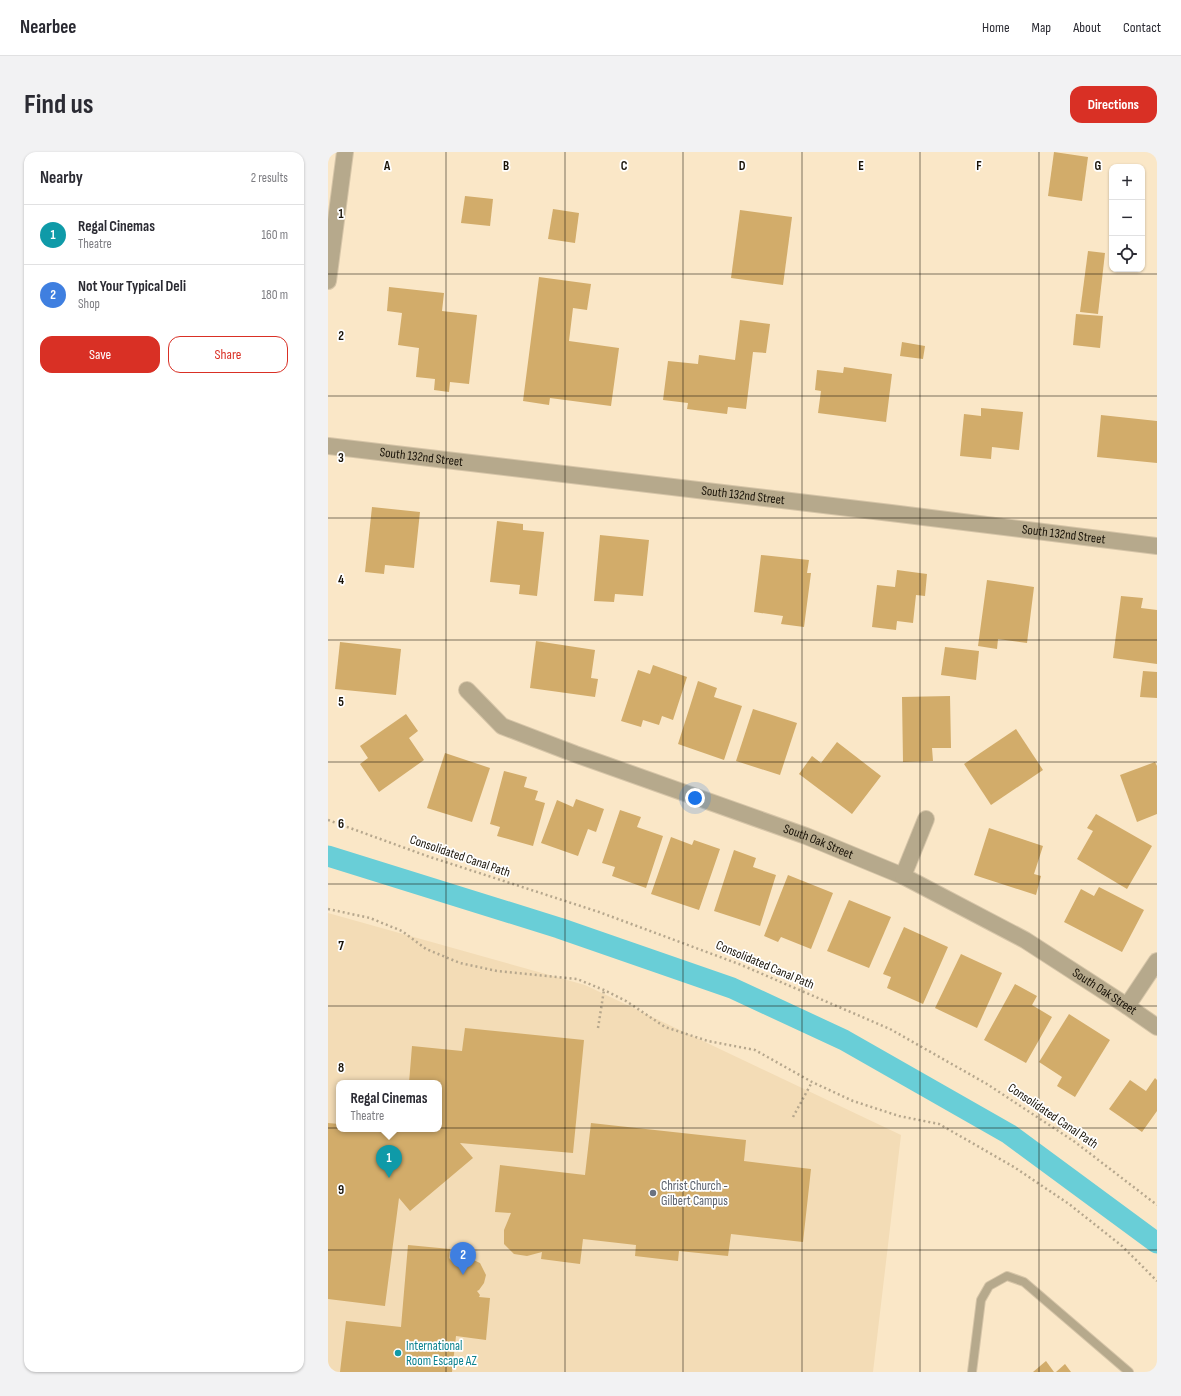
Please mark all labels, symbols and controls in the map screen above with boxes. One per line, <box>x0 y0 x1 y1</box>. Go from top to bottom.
text: Nearbee <box>20 16 76 39</box>
text: Home <box>982 19 1010 36</box>
text: Map <box>1032 19 1051 36</box>
text: About <box>1073 19 1101 36</box>
text: Contact <box>1123 19 1161 36</box>
button: Directions <box>1070 86 1157 123</box>
text: Find us <box>24 88 93 121</box>
text: A <box>383 158 391 174</box>
text: B <box>503 158 509 174</box>
text: C <box>621 158 628 174</box>
text: D <box>739 158 746 174</box>
text: E <box>858 158 864 174</box>
text: F <box>976 158 982 174</box>
text: G <box>1095 158 1102 174</box>
map controls <box>1109 164 1145 272</box>
button: + <box>1109 164 1145 200</box>
text: Nearby <box>40 168 83 188</box>
text: 2 results <box>251 170 288 186</box>
button: − <box>1109 200 1145 236</box>
text: 1 <box>338 206 344 222</box>
text: Regal Cinemas <box>78 217 155 236</box>
text: 1 <box>50 227 56 243</box>
text: 160 m <box>262 227 288 243</box>
text: Theatre <box>78 236 112 252</box>
button: locate <box>1109 236 1145 272</box>
text: Not Your Typical Deli <box>78 277 186 296</box>
text: 2 <box>50 287 56 303</box>
text: 180 m <box>262 287 288 303</box>
text: Shop <box>78 296 100 312</box>
text: 2 <box>338 328 344 344</box>
button: Save <box>40 336 160 373</box>
button: Share <box>168 336 288 373</box>
street label: South 132nd Street <box>379 444 464 470</box>
text: 3 <box>338 450 344 466</box>
street label: South 132nd Street <box>700 482 786 508</box>
street label: South 132nd Street <box>1021 521 1106 548</box>
text: 4 <box>338 572 344 588</box>
text: 5 <box>338 694 344 710</box>
your location <box>685 788 705 808</box>
text: 6 <box>338 816 344 832</box>
street label: South Oak Street <box>781 821 856 863</box>
street label: Consolidated Canal Path <box>408 831 512 881</box>
street label: Consolidated Canal Path <box>713 937 817 993</box>
text: 7 <box>338 938 344 954</box>
street label: South Oak Street <box>1069 965 1140 1018</box>
text: 8 <box>338 1060 344 1076</box>
popup <box>336 1080 442 1132</box>
street label: Consolidated Canal Path <box>1005 1080 1101 1152</box>
text: Regal Cinemas <box>351 1089 427 1108</box>
text: Theatre <box>351 1108 384 1124</box>
pin: 1 <box>376 1145 402 1178</box>
place label: Christ Church - Gilbert Campus <box>661 1178 728 1209</box>
text: 9 <box>338 1182 344 1198</box>
marker: Christ Church - Gilbert Campus <box>648 1188 658 1198</box>
pin: 2 <box>450 1242 476 1275</box>
place label: International Room Escape AZ <box>406 1338 478 1369</box>
marker: International Room Escape AZ <box>393 1348 403 1358</box>

